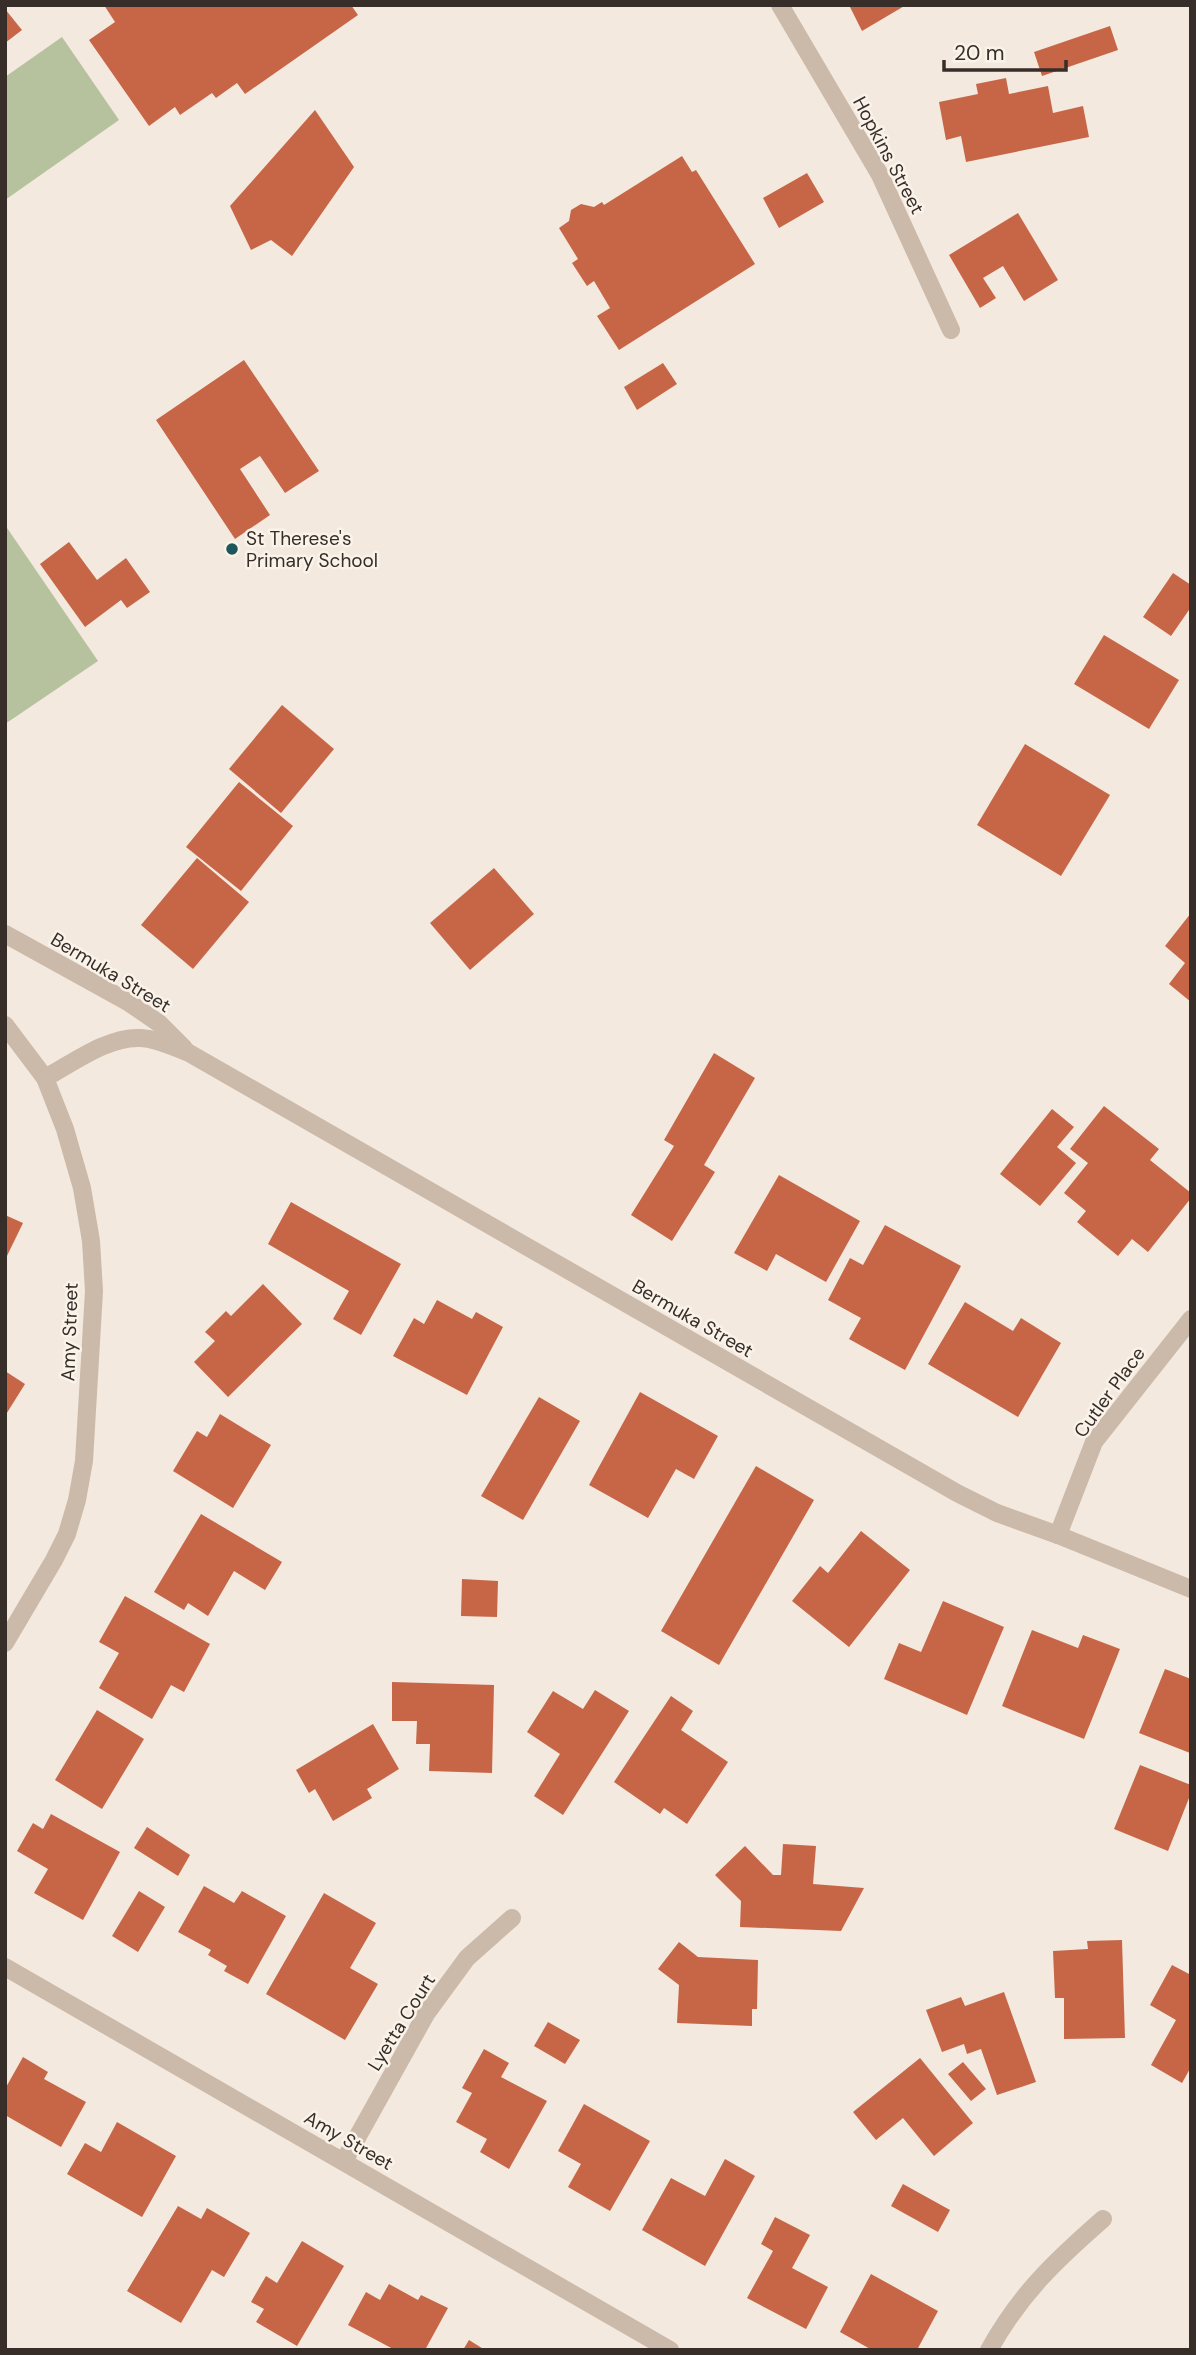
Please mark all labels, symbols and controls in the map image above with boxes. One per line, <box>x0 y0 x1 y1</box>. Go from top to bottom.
scale bar <box>944 28 1066 72</box>
text: 20 m <box>954 39 1005 67</box>
street label: Hopkins Street <box>847 92 930 218</box>
place label: St Therese's Primary School <box>246 526 378 573</box>
marker: St Therese's Primary School <box>224 541 240 557</box>
street label: Bermuka Street <box>46 927 175 1018</box>
street label: Bermuka Street <box>628 1274 758 1363</box>
street label: Amy Street <box>55 1282 84 1382</box>
street label: Cutler Place <box>1068 1342 1151 1443</box>
street label: Lyetta Court <box>362 1969 441 2075</box>
street label: Amy Street <box>300 2105 398 2176</box>

